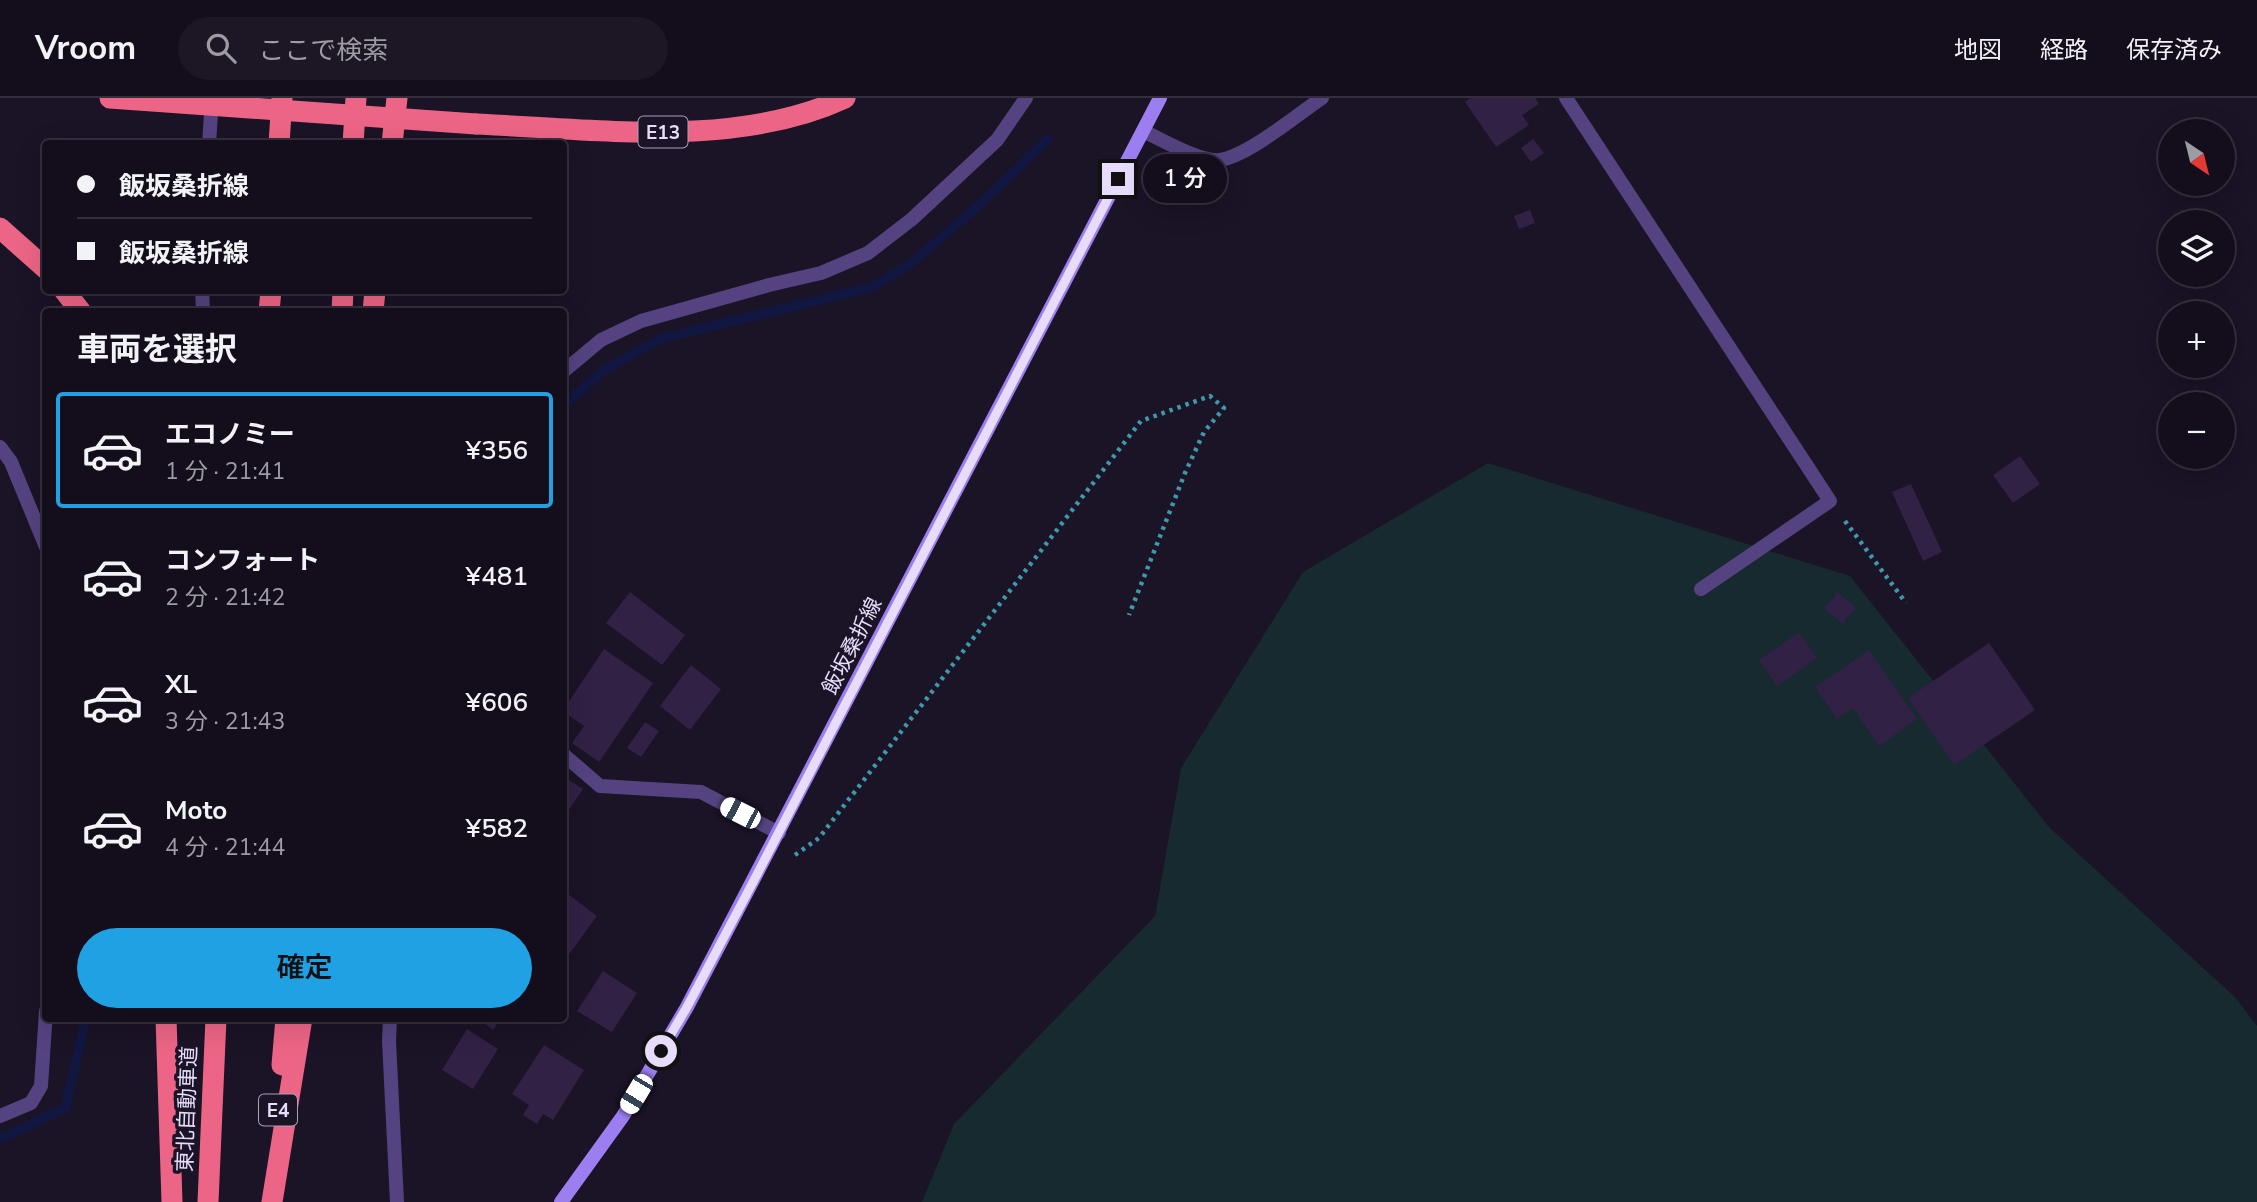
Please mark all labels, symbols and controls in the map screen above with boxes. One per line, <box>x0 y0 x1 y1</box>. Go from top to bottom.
search box <box>178 17 668 80</box>
text: Vroom <box>35 26 136 71</box>
icon: search <box>202 29 240 67</box>
text: ここで検索 <box>258 33 388 68</box>
text: 地図 <box>1954 34 2002 66</box>
text: 経路 <box>2040 34 2088 66</box>
text: 保存済み <box>2126 34 2222 66</box>
road number: E13 <box>638 116 688 148</box>
north arrow <box>2158 119 2235 196</box>
map controls <box>2158 119 2235 469</box>
callout: 1 分 <box>1142 154 1226 204</box>
route end <box>1102 163 1134 195</box>
text: 1 分 <box>1164 163 1206 194</box>
text: 飯坂桑折線 <box>119 169 249 204</box>
button: layers <box>2158 210 2235 287</box>
text: 飯坂桑折線 <box>119 236 249 271</box>
button: + <box>2158 301 2235 378</box>
text: 車両を選択 <box>77 328 237 371</box>
button: − <box>2158 392 2235 469</box>
text: エコノミー <box>165 417 295 452</box>
icon: car <box>81 419 144 482</box>
text: ¥356 <box>466 433 528 468</box>
text: 1 分 · 21:41 <box>165 456 285 487</box>
text: コンフォート <box>165 543 320 578</box>
icon: car <box>81 545 144 608</box>
text: ¥481 <box>466 559 528 594</box>
text: 2 分 · 21:42 <box>165 582 285 613</box>
street label: 飯坂桑折線 <box>816 593 888 699</box>
text: XL <box>165 667 197 702</box>
icon: car <box>81 671 144 734</box>
text: ¥606 <box>466 685 528 720</box>
text: 3 分 · 21:43 <box>165 706 285 737</box>
text: Moto <box>165 793 227 828</box>
car <box>717 794 764 832</box>
icon: car <box>81 797 144 860</box>
text: ¥582 <box>466 811 528 846</box>
text: 4 分 · 21:44 <box>165 832 285 863</box>
button: 確定 <box>77 928 532 1008</box>
route start <box>645 1035 677 1067</box>
street label: 東北自動車道 <box>171 1046 203 1172</box>
car <box>617 1071 656 1117</box>
road number: E4 <box>259 1094 297 1126</box>

